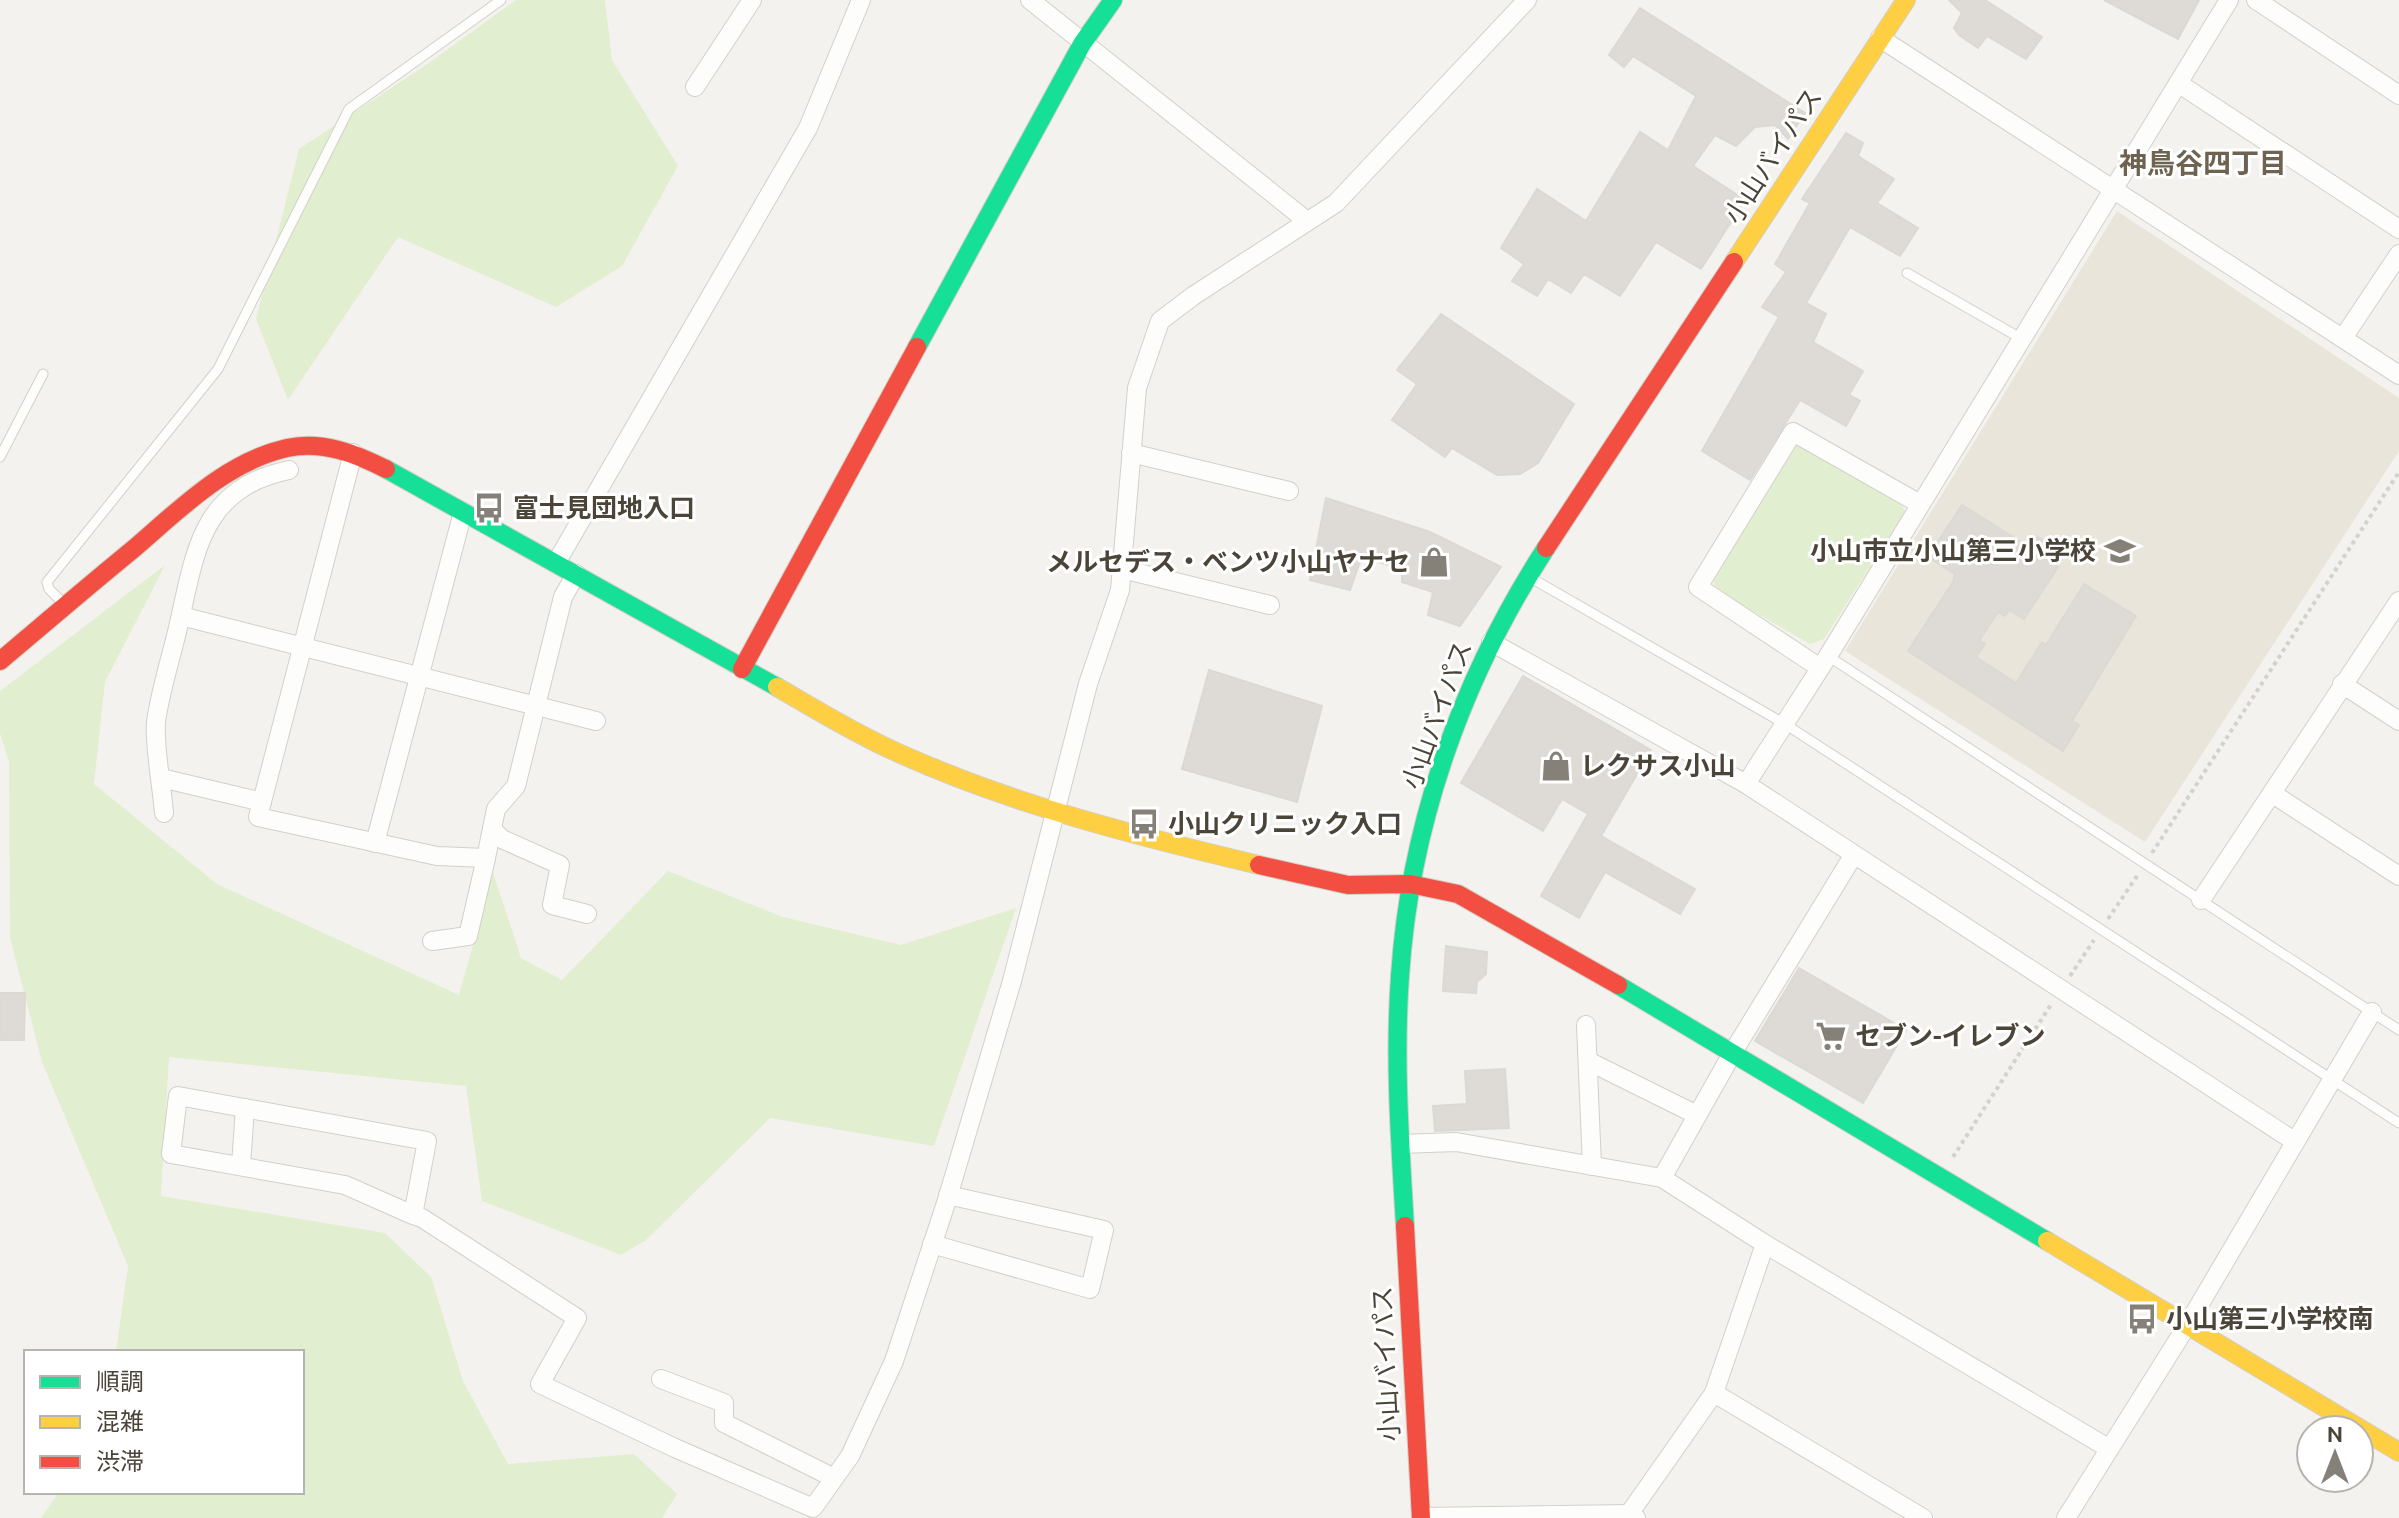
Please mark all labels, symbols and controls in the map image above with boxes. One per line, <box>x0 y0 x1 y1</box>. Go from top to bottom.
street label: 小山バイパス <box>1718 83 1827 229</box>
district label: 神鳥谷四丁目 <box>2119 147 2287 178</box>
bus stop icon: 富士見団地入口 <box>472 491 506 525</box>
place label: 富士見団地入口 <box>513 493 695 522</box>
school or university icon: 小山市立小山第三小学校 <box>2103 534 2137 568</box>
place label: 小山市立小山第三小学校 <box>1810 536 2096 565</box>
shop icon: メルセデス・ベンツ小山ヤナセ <box>1417 545 1451 579</box>
place label: メルセデス・ベンツ小山ヤナセ <box>1046 547 1410 576</box>
street label: 小山バイパス <box>1396 637 1477 793</box>
shop icon: レクサス小山 <box>1539 749 1573 783</box>
place label: レクサス小山 <box>1580 751 1735 780</box>
bus stop icon: 小山クリニック入口 <box>1127 807 1161 841</box>
place label: 小山クリニック入口 <box>1168 809 1402 838</box>
supermarket icon: セブン-イレブン <box>1814 1019 1848 1053</box>
place label: セブン-イレブン <box>1855 1021 2046 1050</box>
street label: 小山バイパス <box>1367 1286 1404 1442</box>
bus stop icon: 小山第三小学校南 <box>2125 1302 2159 1336</box>
place label: 小山第三小学校南 <box>2166 1304 2374 1333</box>
legend <box>24 1350 304 1494</box>
text: 順調 <box>96 1368 144 1395</box>
text: 混雑 <box>96 1408 144 1435</box>
north arrow <box>2295 1414 2375 1494</box>
text: N <box>2327 1421 2343 1446</box>
text: 渋滞 <box>96 1448 144 1475</box>

